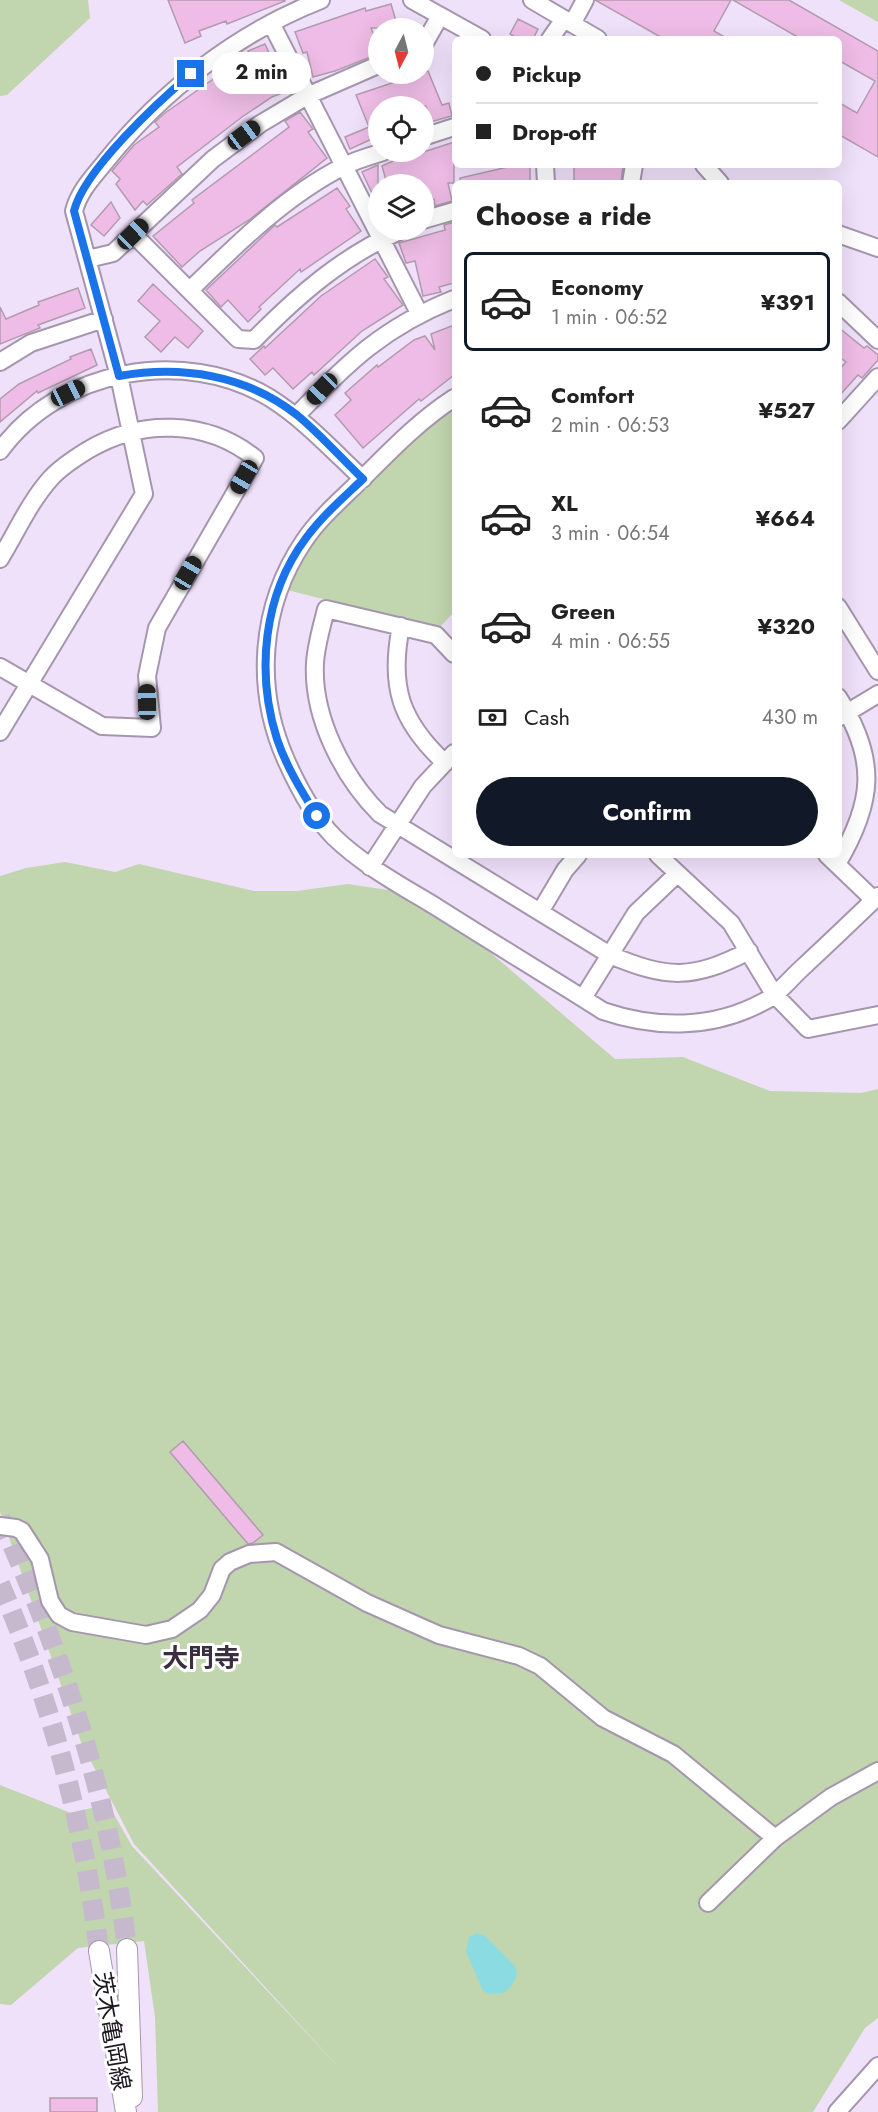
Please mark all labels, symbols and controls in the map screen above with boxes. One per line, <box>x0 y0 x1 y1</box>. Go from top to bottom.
north arrow <box>368 18 434 84</box>
map controls <box>368 18 434 240</box>
callout: 2 min <box>212 53 311 95</box>
text: 2 min <box>235 58 288 87</box>
text: Pickup <box>512 58 581 90</box>
route end <box>177 60 204 87</box>
button: locate <box>368 96 434 162</box>
text: Drop-off <box>512 116 596 148</box>
car <box>224 117 264 153</box>
button: layers <box>368 174 434 240</box>
text: Choose a ride <box>476 196 651 235</box>
car <box>114 215 152 253</box>
text: Economy <box>551 271 643 303</box>
icon: car <box>479 275 533 329</box>
text: ¥391 <box>761 286 815 318</box>
text: 1 min · 06:52 <box>551 303 667 332</box>
car <box>303 370 341 408</box>
car <box>48 377 88 409</box>
text: Comfort <box>551 379 634 411</box>
icon: car <box>479 383 533 437</box>
text: ¥527 <box>758 394 815 426</box>
text: 2 min · 06:53 <box>551 411 669 440</box>
car <box>227 457 261 497</box>
text: XL <box>551 487 578 519</box>
icon: car <box>479 491 533 545</box>
text: ¥664 <box>755 502 815 534</box>
text: 3 min · 06:54 <box>551 519 670 548</box>
car <box>171 553 205 593</box>
text: Green <box>551 595 615 627</box>
icon: car <box>479 599 533 653</box>
text: ¥320 <box>758 610 815 642</box>
text: 4 min · 06:55 <box>551 627 670 656</box>
car <box>138 684 156 720</box>
icon: cash <box>476 701 509 734</box>
text: Cash <box>524 701 570 733</box>
text: 430 m <box>762 703 818 732</box>
button: Confirm <box>476 777 818 846</box>
route start <box>303 802 330 829</box>
district label: 大門寺 <box>162 1639 240 1677</box>
street label: 茨木亀岡線 <box>84 1969 140 2093</box>

